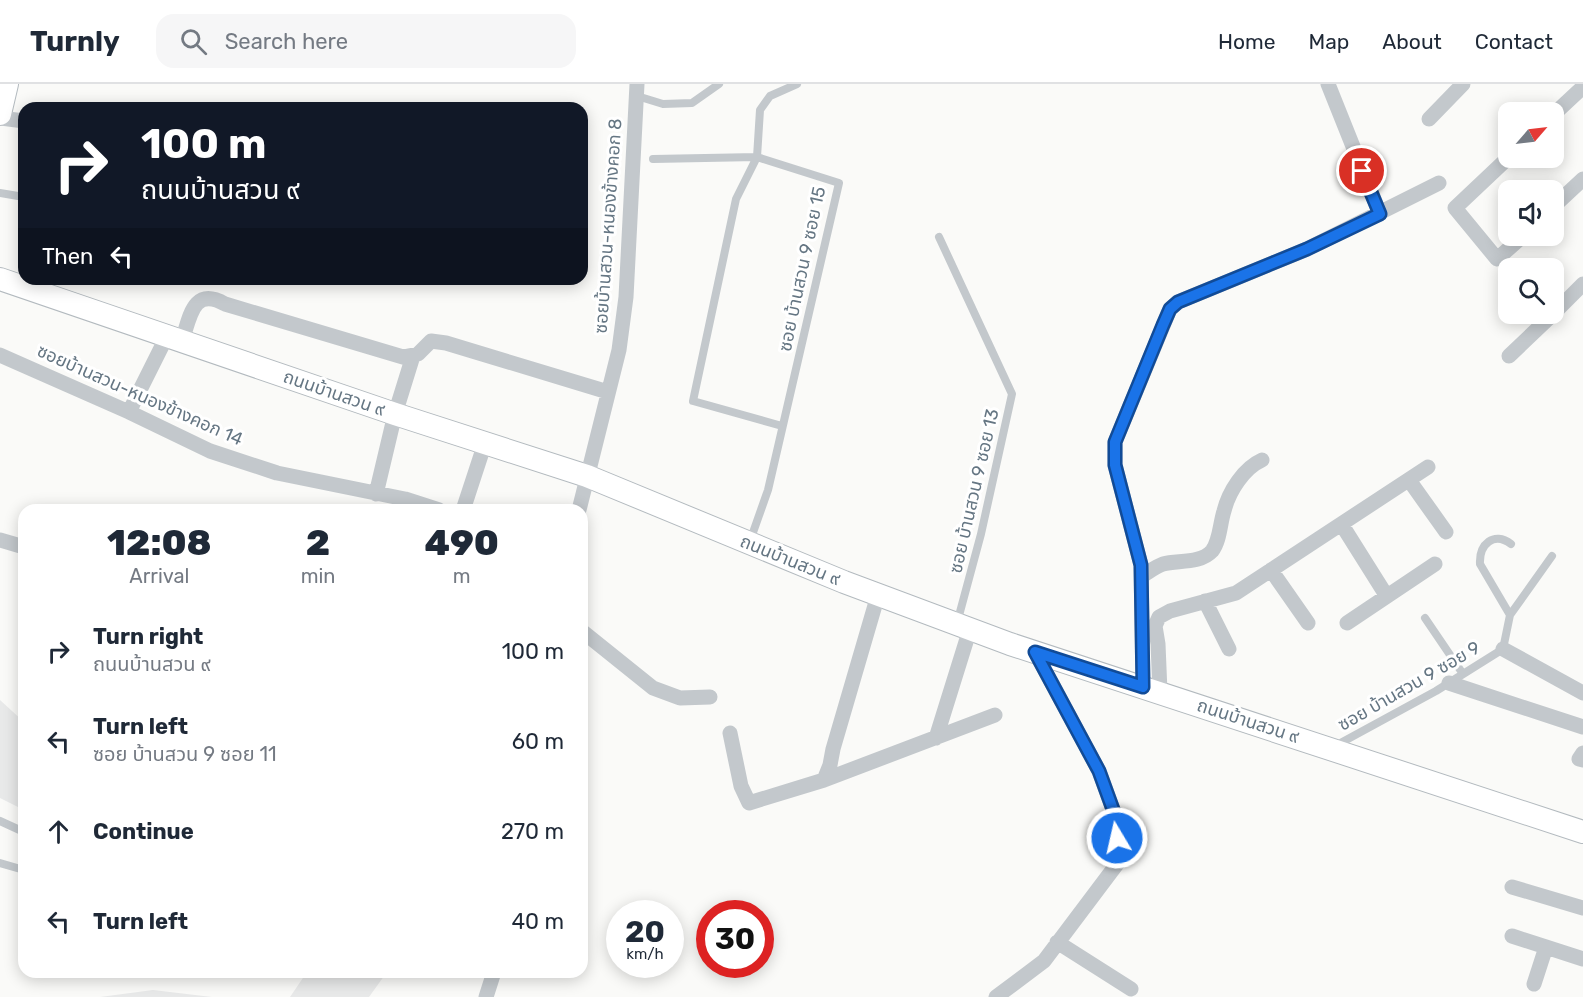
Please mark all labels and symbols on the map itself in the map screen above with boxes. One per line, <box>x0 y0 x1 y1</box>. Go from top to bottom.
north arrow <box>1498 102 1564 168</box>
street label: ซอยบ้านสวน-หนองข้างคอก 8 <box>590 118 626 334</box>
pin <box>1336 145 1387 196</box>
street label: ซอย บ้านสวน 9 ซอย 15 <box>774 184 830 354</box>
street label: ซอยบ้านสวน-หนองข้างคอก 14 <box>34 340 246 450</box>
street label: ถนนบ้านสวน ๙ <box>280 365 388 421</box>
street label: ซอย บ้านสวน 9 ซอย 13 <box>944 407 1004 575</box>
street label: ถนนบ้านสวน ๙ <box>737 530 843 590</box>
street label: ซอย บ้านสวน 9 ซอย 9 <box>1334 636 1484 736</box>
street label: ถนนบ้านสวน ๙ <box>1194 694 1302 748</box>
position arrow <box>1085 806 1149 870</box>
speed limit sign: 30 <box>696 900 774 978</box>

